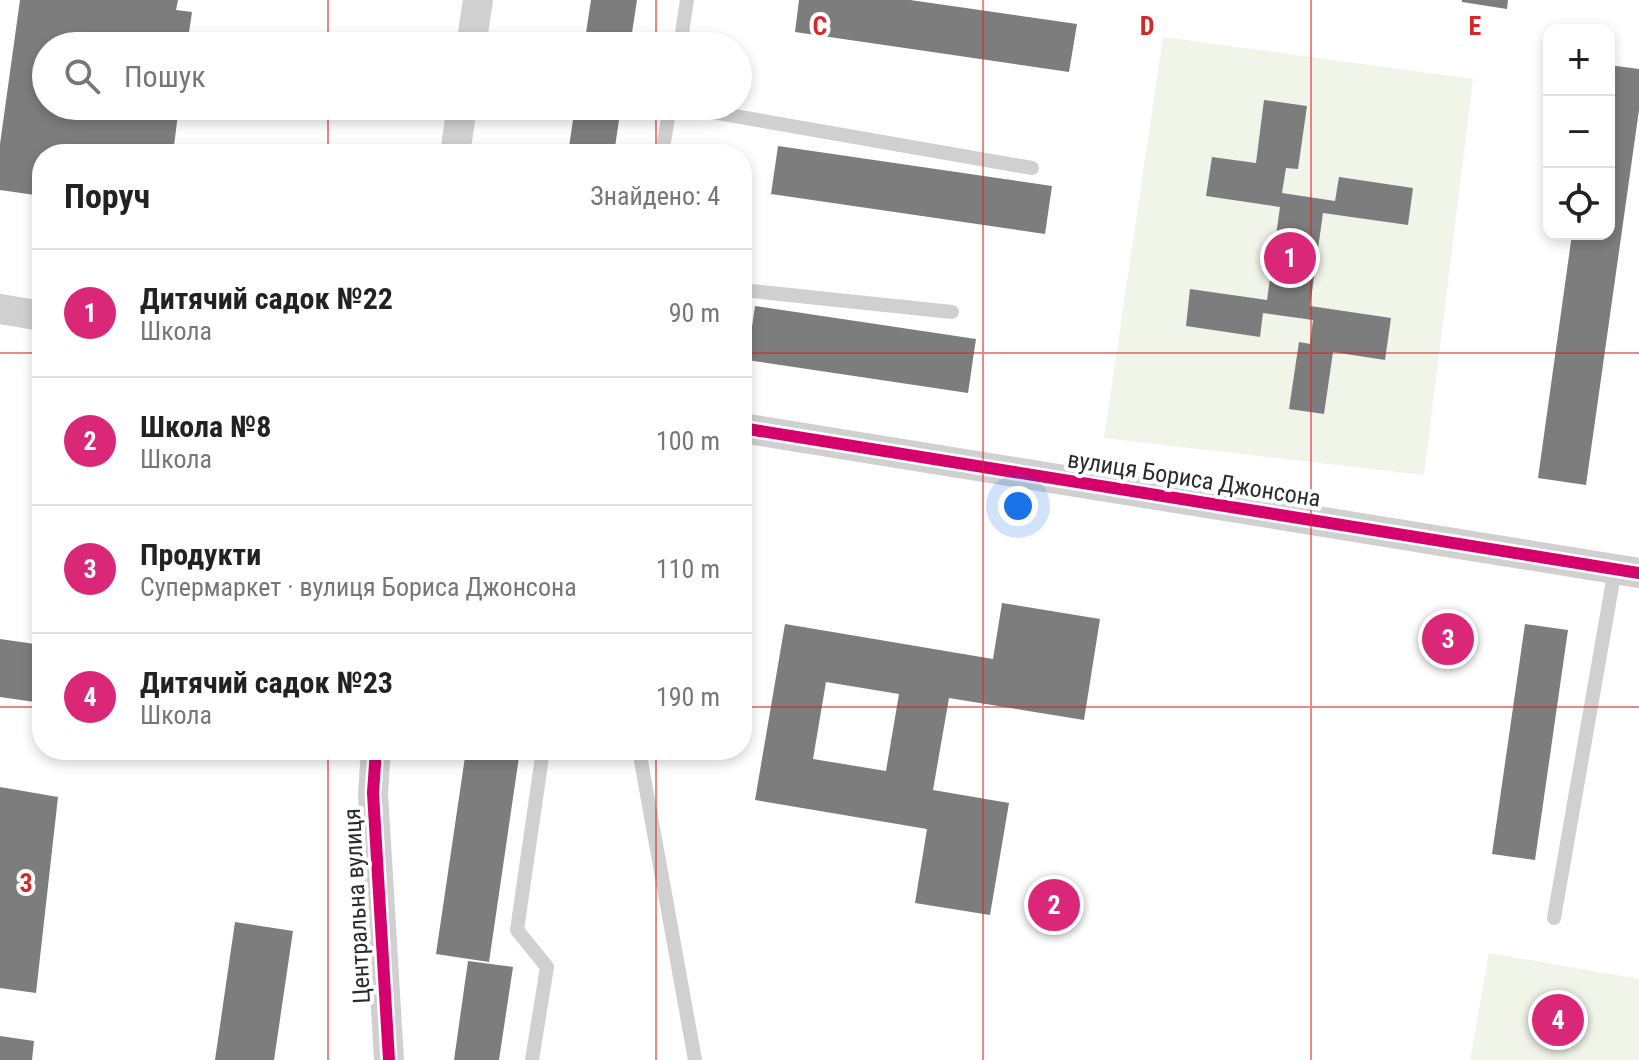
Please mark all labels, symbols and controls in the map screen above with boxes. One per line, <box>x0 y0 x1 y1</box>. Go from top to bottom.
text: C <box>813 11 828 41</box>
text: D <box>1140 11 1154 41</box>
text: E <box>1469 11 1482 41</box>
map controls <box>1543 24 1615 240</box>
button: + <box>1543 24 1615 96</box>
search box <box>32 32 752 120</box>
icon: search <box>60 54 104 98</box>
text: Пошук <box>124 59 206 94</box>
button: − <box>1543 96 1615 168</box>
button: locate <box>1543 168 1615 240</box>
text: Поруч <box>64 176 150 216</box>
text: Знайдено: 4 <box>590 181 720 211</box>
pin: 1 <box>1264 228 1316 288</box>
text: Дитячий садок №22 <box>140 281 393 316</box>
text: 1 <box>83 298 97 328</box>
text: 90 m <box>669 298 720 328</box>
text: Школа <box>140 316 212 346</box>
text: Школа №8 <box>140 409 271 444</box>
text: 2 <box>83 426 97 456</box>
text: 100 m <box>656 426 720 456</box>
text: Школа <box>140 444 212 474</box>
street label: вулиця Бориса Джонсона <box>1066 445 1322 513</box>
your location <box>998 486 1038 526</box>
text: Продукти <box>140 537 261 572</box>
text: 3 <box>83 554 97 584</box>
text: 110 m <box>656 554 720 584</box>
text: Супермаркет · вулиця Бориса Джонсона <box>140 572 577 602</box>
pin: 3 <box>1422 609 1474 669</box>
text: Дитячий садок №23 <box>140 665 393 700</box>
text: 4 <box>83 682 97 712</box>
text: 190 m <box>656 682 720 712</box>
text: Школа <box>140 700 212 730</box>
street label: Центральна вулиця <box>338 808 376 1004</box>
text: 3 <box>19 868 33 898</box>
pin: 2 <box>1028 875 1080 935</box>
pin: 4 <box>1532 990 1584 1050</box>

